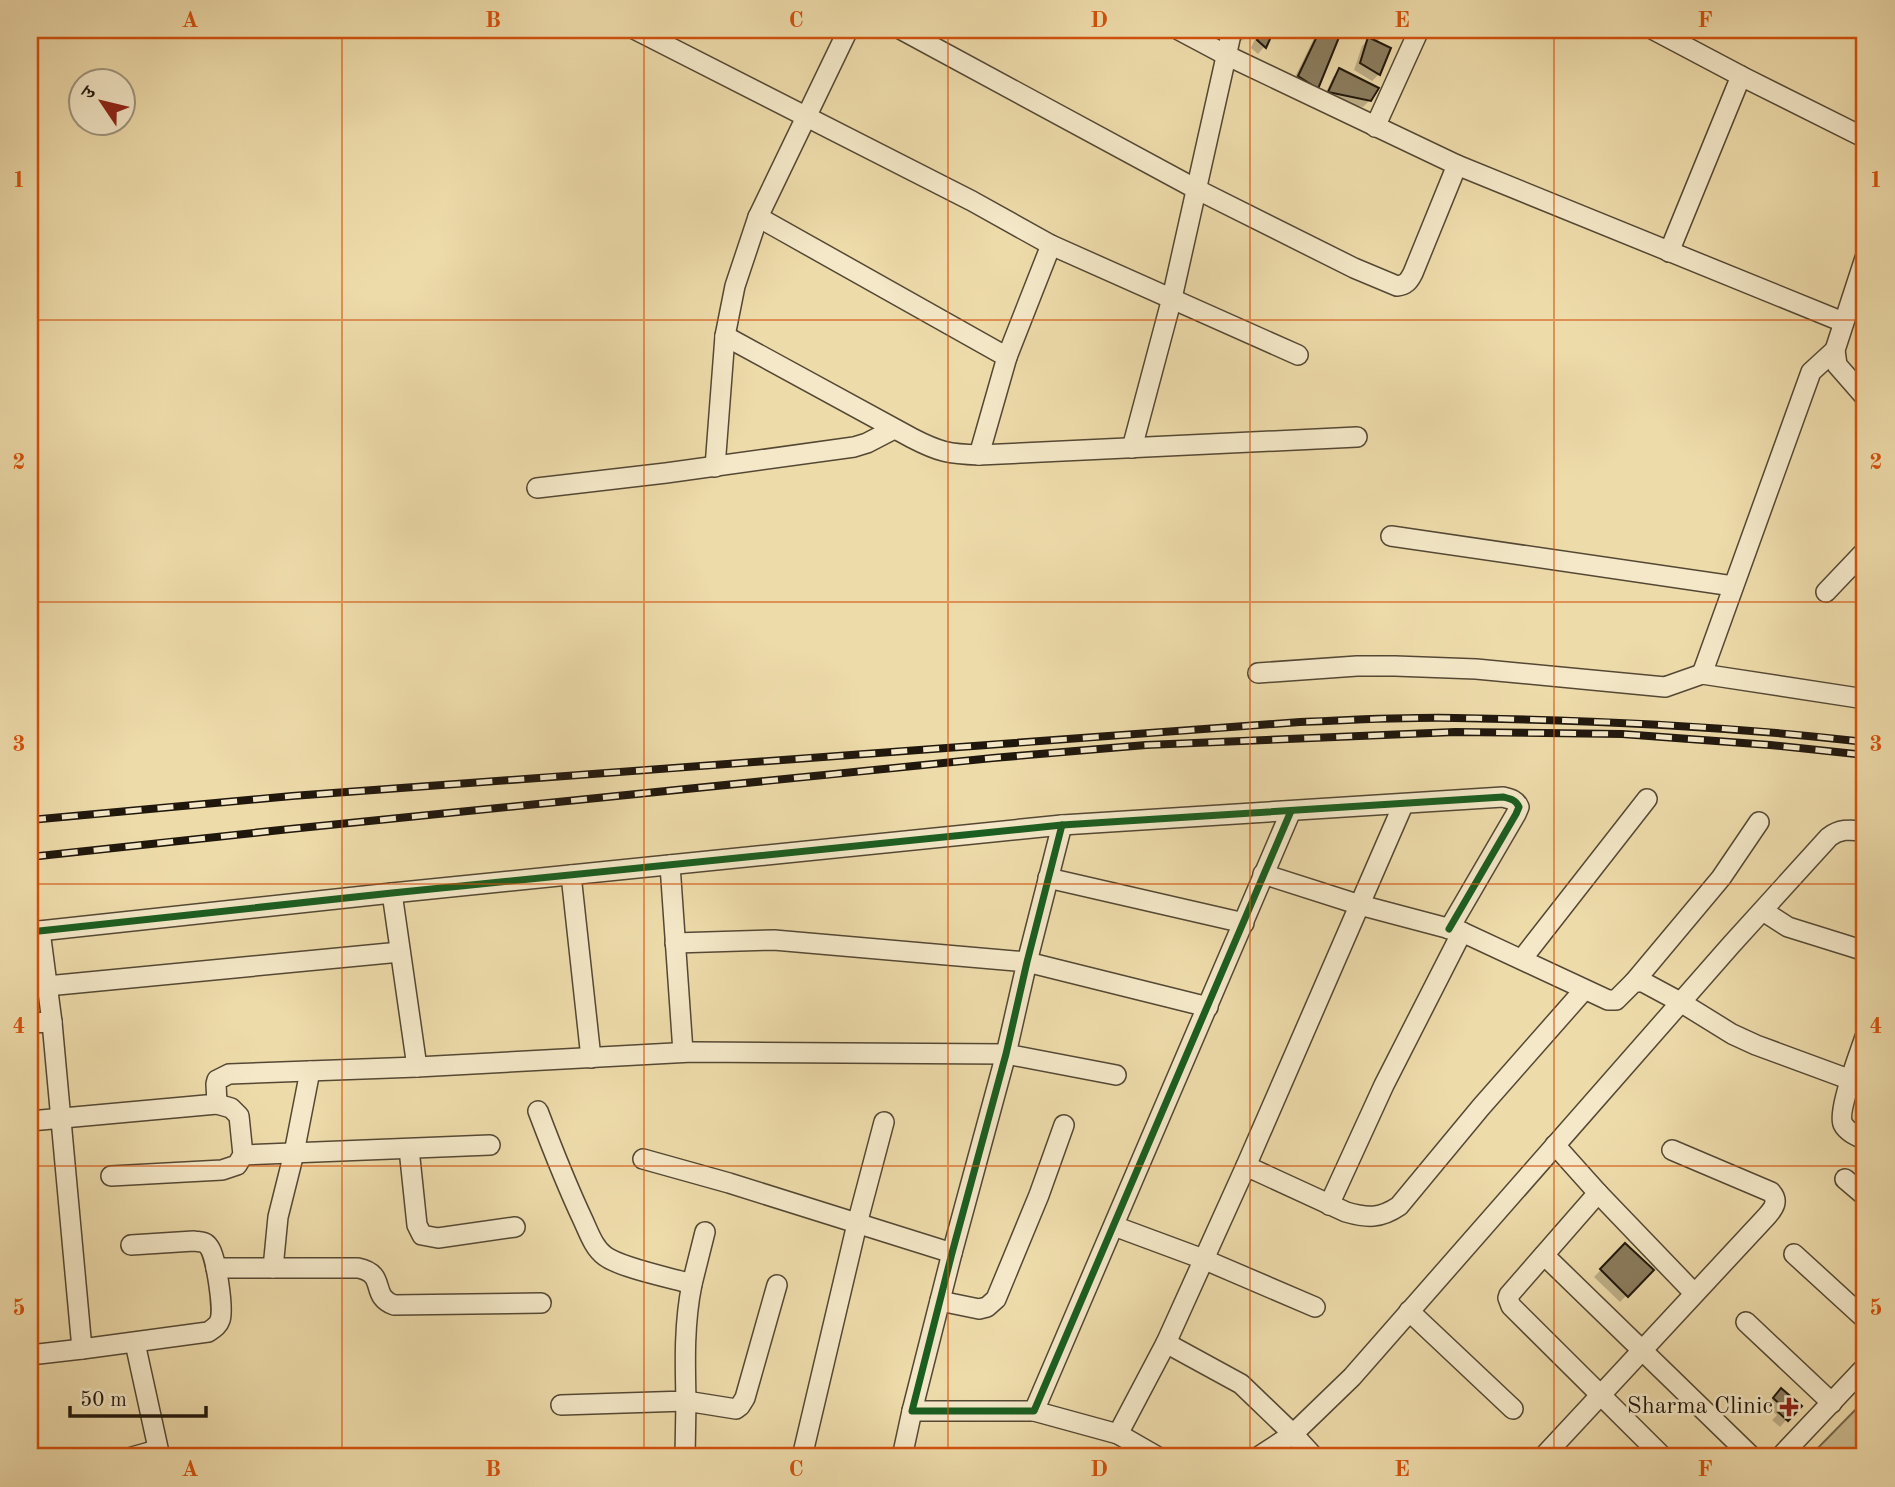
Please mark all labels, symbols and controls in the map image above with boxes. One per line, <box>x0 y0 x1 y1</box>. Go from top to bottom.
text: A <box>181 9 199 32</box>
text: B <box>485 9 501 32</box>
text: C <box>788 9 804 32</box>
text: D <box>1090 9 1108 32</box>
text: E <box>1394 9 1410 32</box>
text: F <box>1697 9 1713 32</box>
north arrow <box>66 66 136 136</box>
text: उ <box>78 83 101 105</box>
text: 1 <box>12 169 26 192</box>
text: 1 <box>1869 169 1883 192</box>
text: 2 <box>12 451 26 474</box>
text: 2 <box>1869 451 1883 474</box>
text: 3 <box>12 733 26 756</box>
text: 3 <box>1869 733 1883 756</box>
text: 4 <box>12 1015 26 1038</box>
text: 4 <box>1869 1015 1883 1038</box>
text: 5 <box>12 1297 26 1320</box>
text: 5 <box>1869 1297 1883 1320</box>
scale bar <box>70 1375 206 1419</box>
text: 50 m <box>80 1390 127 1411</box>
place label: Sharma Clinic <box>1627 1395 1773 1419</box>
marker: Sharma Clinic <box>1779 1397 1799 1417</box>
text: A <box>181 1458 199 1481</box>
text: B <box>485 1458 501 1481</box>
text: C <box>788 1458 804 1481</box>
text: D <box>1090 1458 1108 1481</box>
text: E <box>1394 1458 1410 1481</box>
text: F <box>1697 1458 1713 1481</box>

